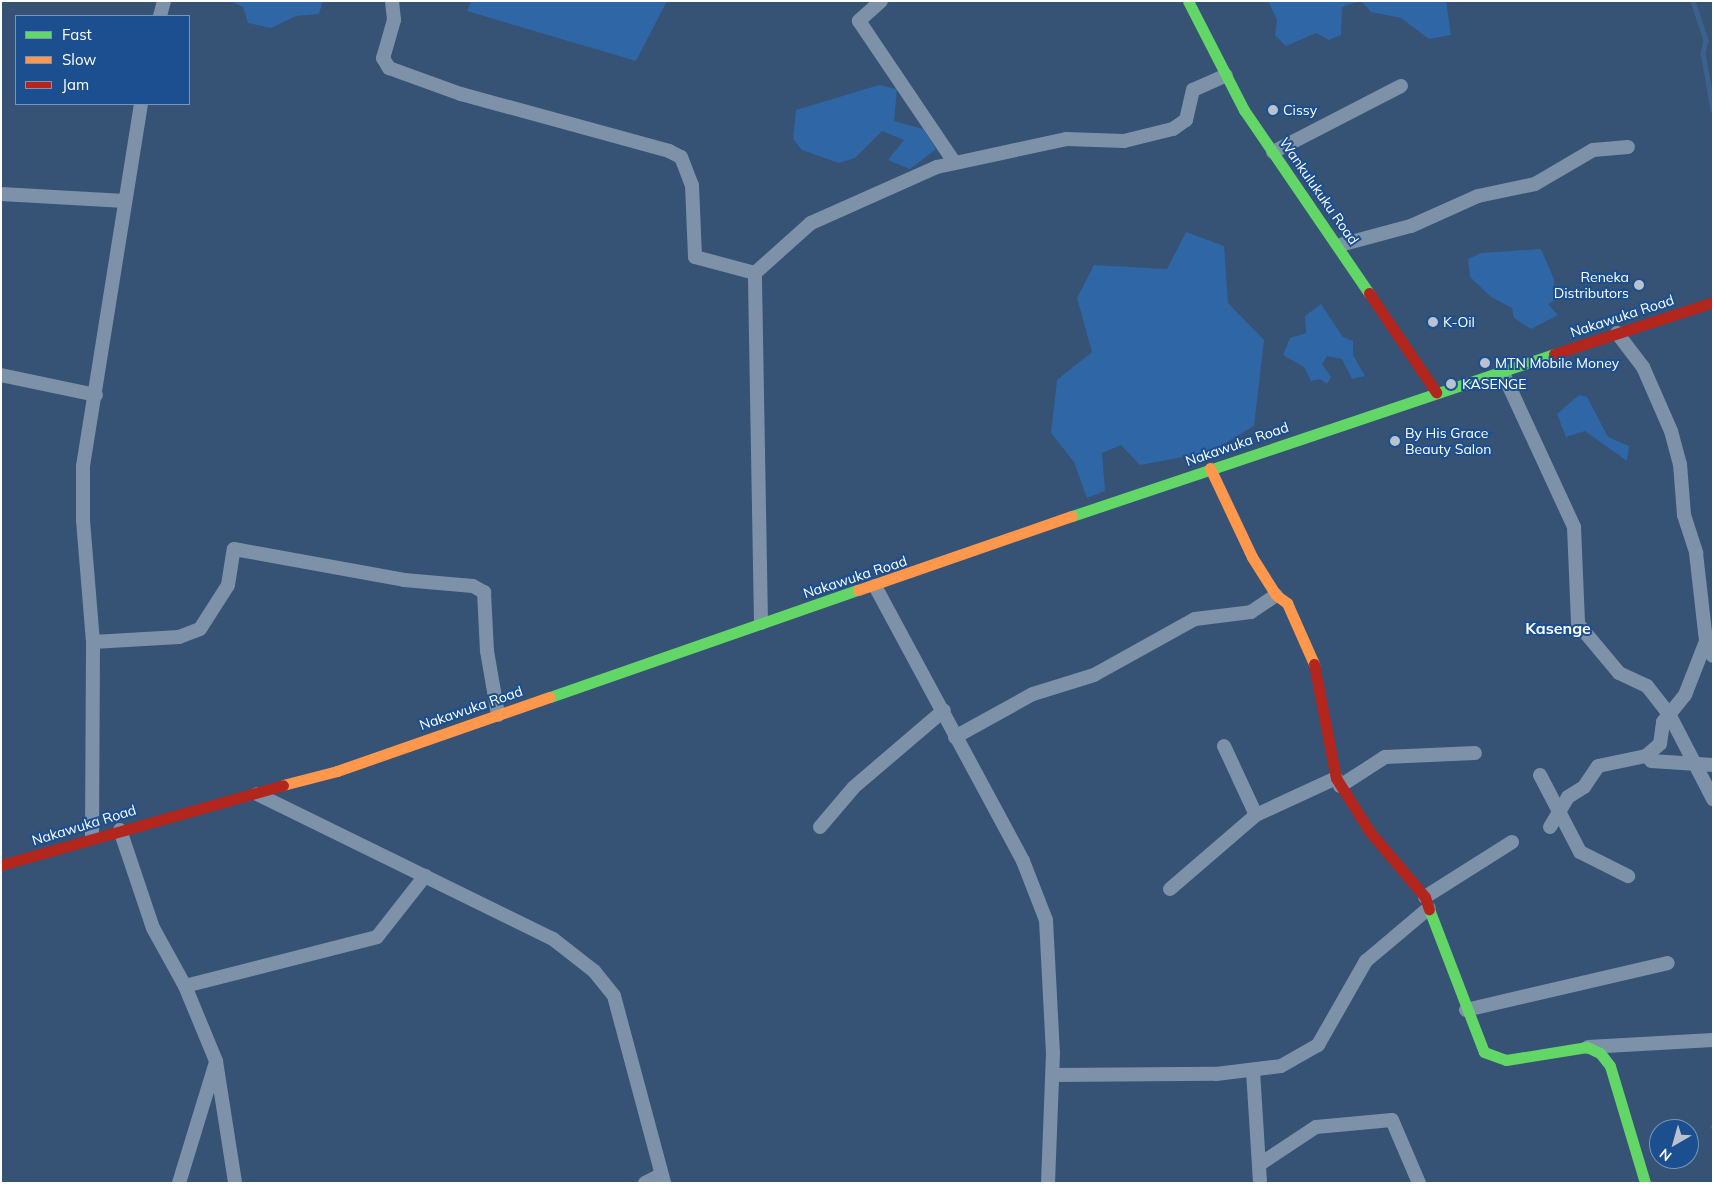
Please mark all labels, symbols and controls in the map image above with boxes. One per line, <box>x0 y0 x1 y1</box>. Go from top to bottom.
legend <box>15 15 190 105</box>
text: Fast <box>62 25 92 44</box>
text: Slow <box>62 50 96 69</box>
text: Jam <box>62 75 89 94</box>
place label: Cissy <box>1283 102 1317 118</box>
marker: Cissy <box>1267 104 1279 116</box>
street label: Wankulukuku Road <box>1276 134 1362 248</box>
place label: Reneka Distributors <box>1554 269 1629 302</box>
marker: Reneka Distributors <box>1633 279 1645 291</box>
street label: Nakawuka Road <box>1568 291 1676 341</box>
place label: K-Oil <box>1443 314 1475 330</box>
marker: K-Oil <box>1427 316 1439 328</box>
place label: MTN Mobile Money <box>1495 355 1619 371</box>
marker: MTN Mobile Money <box>1479 357 1491 369</box>
place label: KASENGE <box>1462 376 1527 392</box>
marker: KASENGE <box>1444 377 1458 391</box>
street label: Nakawuka Road <box>1183 418 1291 470</box>
place label: By His Grace Beauty Salon <box>1405 425 1491 458</box>
marker: By His Grace Beauty Salon <box>1389 435 1401 447</box>
street label: Nakawuka Road <box>801 552 909 602</box>
district label: Kasenge <box>1525 618 1591 638</box>
street label: Nakawuka Road <box>417 682 525 734</box>
street label: Nakawuka Road <box>30 801 138 849</box>
north arrow <box>1649 1119 1699 1169</box>
text: N <box>1656 1145 1675 1165</box>

